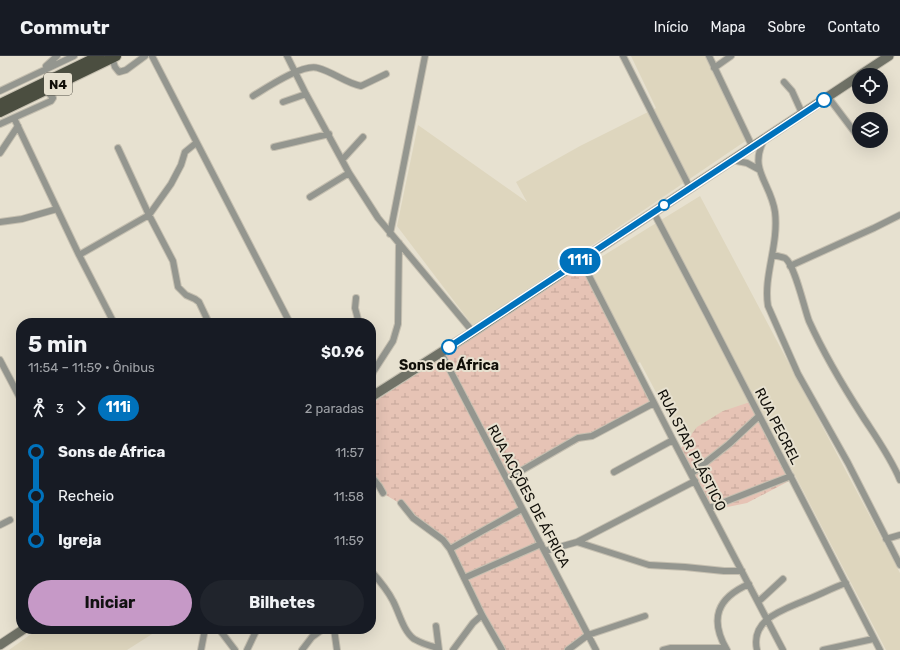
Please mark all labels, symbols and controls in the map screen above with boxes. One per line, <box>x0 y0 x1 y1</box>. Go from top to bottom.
text: Commutr <box>20 16 109 39</box>
text: Início <box>654 19 689 36</box>
text: Mapa <box>711 19 746 36</box>
text: Sobre <box>768 19 806 36</box>
text: Contato <box>828 19 880 36</box>
map controls <box>852 68 888 148</box>
button: locate <box>852 68 888 104</box>
road number: N4 <box>44 73 72 95</box>
unlabelled marker <box>816 92 832 108</box>
button: layers <box>852 112 888 148</box>
unlabelled marker <box>658 199 670 211</box>
line badge: 111i <box>552 248 608 274</box>
text: 111i <box>568 252 592 269</box>
text: 5 min <box>28 331 88 358</box>
marker: Sons de África <box>441 339 457 355</box>
text: $0.96 <box>321 343 364 361</box>
place label: Sons de África <box>399 356 499 374</box>
text: 11:54 – 11:59 · Ônibus <box>28 360 155 375</box>
street label: RUA PECREL <box>751 385 804 467</box>
street label: RUA STAR PLÁSTICO <box>653 386 731 514</box>
icon: walk <box>28 397 50 419</box>
icon: forward <box>70 397 92 419</box>
text: 111i <box>106 399 131 416</box>
text: 3 <box>56 401 64 416</box>
text: 2 paradas <box>305 401 364 416</box>
street label: RUA ACÇÕES DE ÁFRICA <box>484 422 575 571</box>
text: Sons de África <box>58 443 165 461</box>
text: 11:57 <box>335 445 364 460</box>
text: Recheio <box>58 487 114 505</box>
text: 11:58 <box>334 489 364 504</box>
text: Igreja <box>58 531 101 549</box>
text: 11:59 <box>334 533 364 548</box>
button: Iniciar <box>28 580 192 626</box>
button: Bilhetes <box>200 580 364 626</box>

